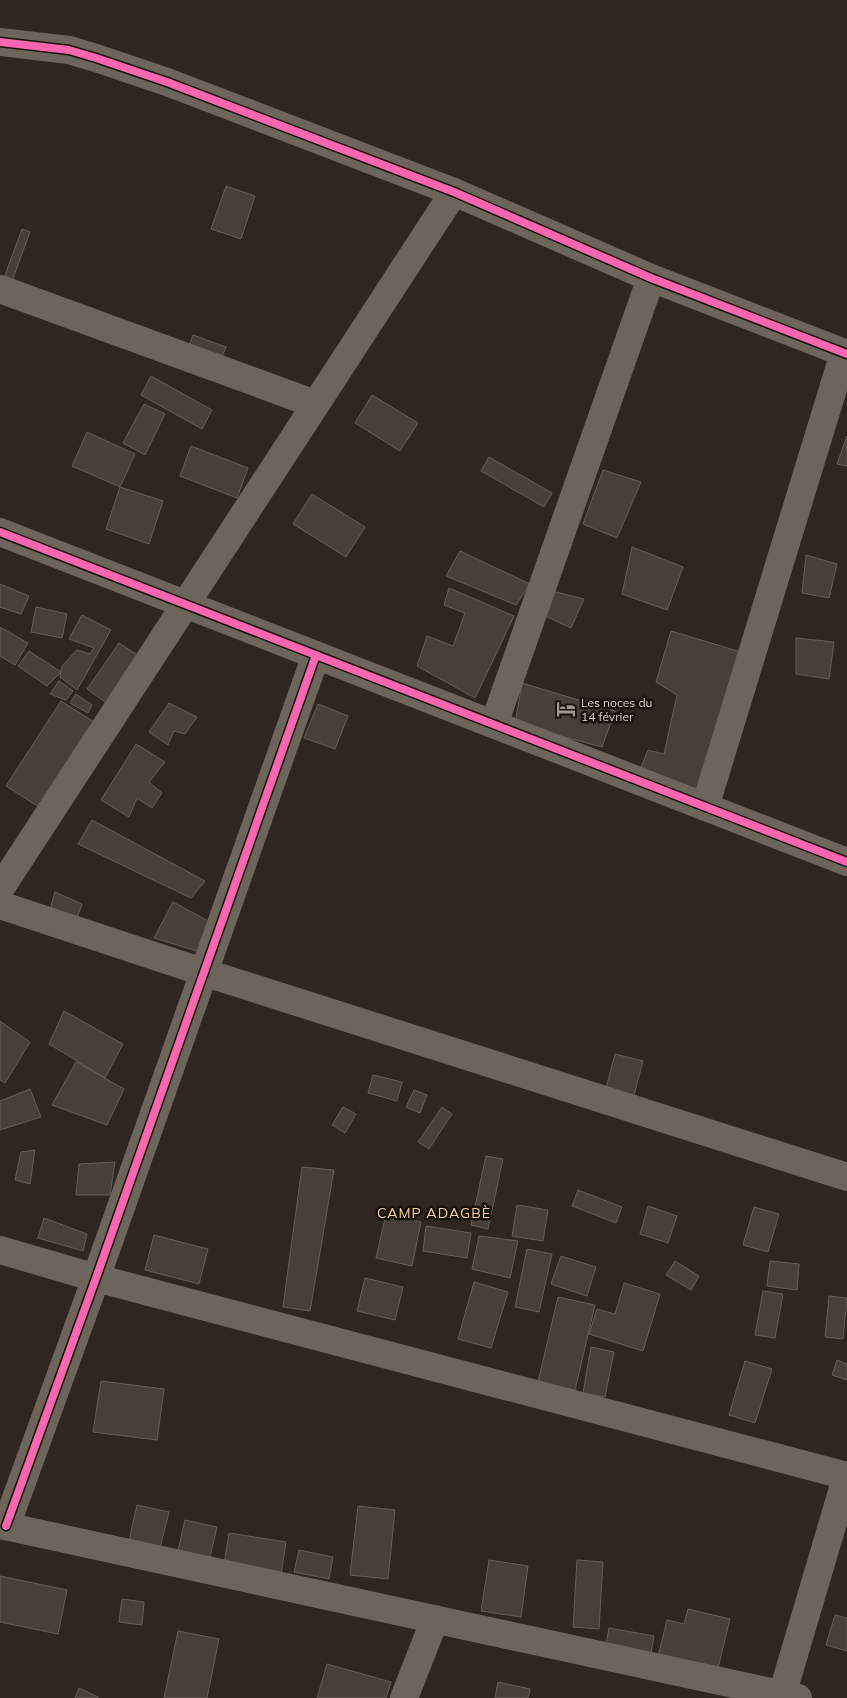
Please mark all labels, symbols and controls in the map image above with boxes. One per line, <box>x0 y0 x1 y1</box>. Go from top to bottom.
place label: Les noces du 14 février <box>581 695 653 724</box>
hotel icon: Les noces du 14 février <box>555 698 577 720</box>
district label: CAMP ADAGBÈ <box>377 1204 491 1222</box>

